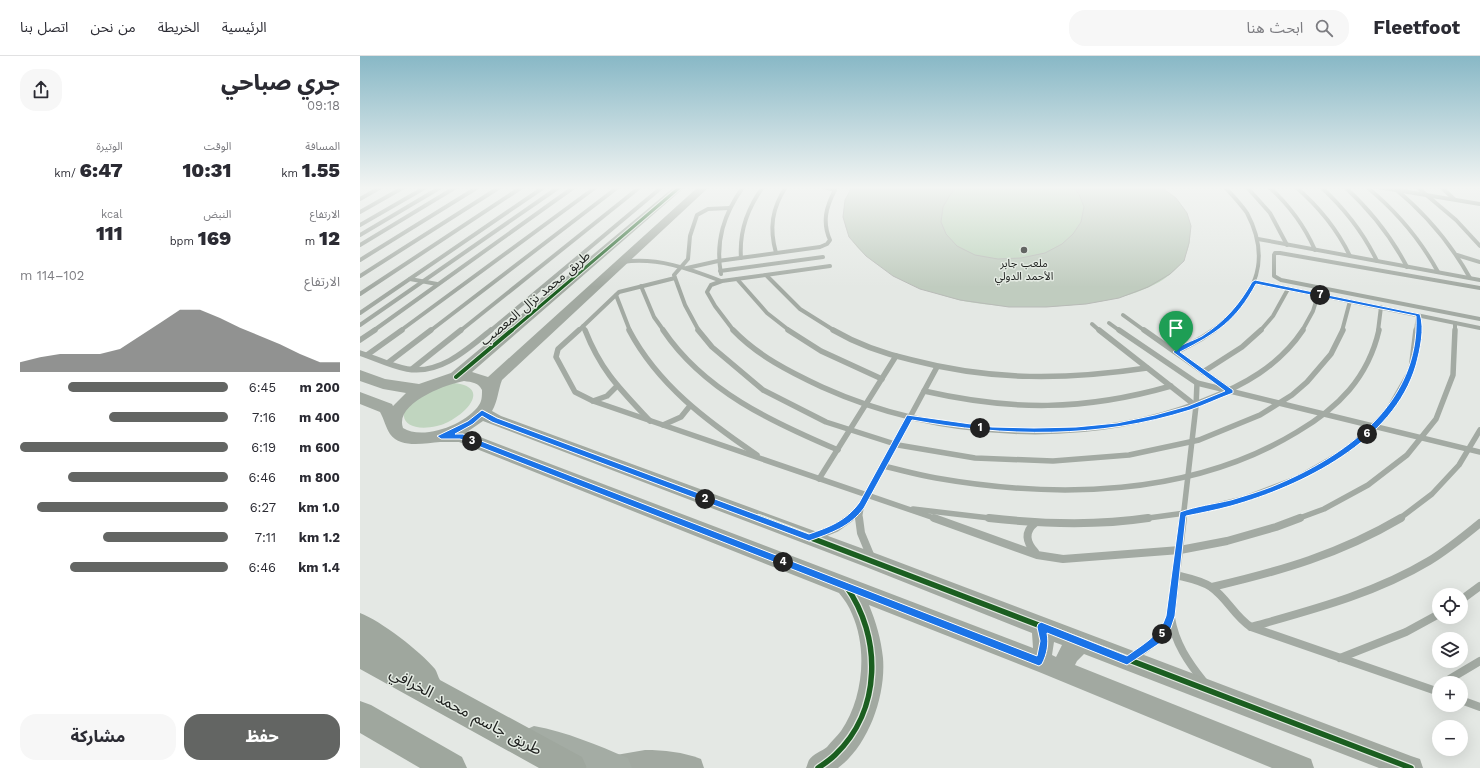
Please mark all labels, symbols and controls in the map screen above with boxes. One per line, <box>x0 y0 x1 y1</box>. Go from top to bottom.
search box <box>1069 10 1349 46</box>
text: Fleetfoot <box>1373 16 1460 39</box>
icon: search <box>1313 17 1335 39</box>
text: اتصل بنا <box>20 19 68 35</box>
text: من نحن <box>90 19 136 35</box>
text: الخريطة <box>158 19 200 35</box>
text: الرئيسية <box>222 19 267 35</box>
text: ابحث هنا <box>1247 19 1303 37</box>
button: share <box>20 69 62 111</box>
text: جري صباحي <box>221 70 340 95</box>
text: 09:18 <box>307 98 340 113</box>
text: الوتيرة <box>96 140 123 153</box>
text: الوقت <box>204 140 231 153</box>
text: المسافة <box>305 140 340 153</box>
text: 6:47 <box>80 158 123 182</box>
text: 10:31 <box>182 158 231 182</box>
text: 1.55 <box>302 158 340 182</box>
text: /km <box>54 167 80 180</box>
text: km <box>281 167 302 180</box>
text: kcal <box>101 208 123 221</box>
text: النبض <box>203 208 231 221</box>
text: الارتفاع <box>310 208 340 221</box>
text: 111 <box>96 221 123 245</box>
text: 169 <box>198 226 231 250</box>
text: 12 <box>319 226 340 250</box>
text: bpm <box>170 235 198 248</box>
text: m <box>305 235 319 248</box>
marker: ملعب جابر الأحمد الدولي <box>1019 245 1029 255</box>
street label: طريق محمد نزال المعصب <box>477 248 594 349</box>
place label: ملعب جابر الأحمد الدولي <box>995 257 1053 285</box>
text: 102–114 m <box>20 268 84 283</box>
text: الارتفاع <box>304 274 340 289</box>
pin: 7 <box>1310 285 1330 305</box>
text: 7 <box>1317 288 1323 301</box>
pin <box>1159 311 1193 352</box>
icon: arrive <box>1165 317 1187 339</box>
text: 6:45 <box>249 380 276 395</box>
text: 200 m <box>300 380 340 395</box>
text: 7:16 <box>252 410 276 425</box>
text: 400 m <box>299 410 340 425</box>
pin: 1 <box>970 418 990 438</box>
text: 1 <box>978 421 982 434</box>
pin: 6 <box>1357 424 1377 444</box>
text: 6 <box>1364 427 1370 440</box>
pin: 3 <box>462 431 482 451</box>
text: 3 <box>469 434 475 447</box>
text: 6:19 <box>251 440 276 455</box>
text: 600 m <box>299 440 340 455</box>
text: 6:46 <box>248 470 276 485</box>
text: 800 m <box>299 470 340 485</box>
pin: 2 <box>695 489 715 509</box>
text: 2 <box>702 492 708 505</box>
text: 6:27 <box>250 500 276 515</box>
text: 1.0 km <box>298 500 340 515</box>
text: 7:11 <box>255 530 276 545</box>
text: 1.2 km <box>299 530 340 545</box>
pin: 4 <box>773 552 793 572</box>
text: 4 <box>779 555 787 568</box>
text: 6:46 <box>248 560 276 575</box>
text: 1.4 km <box>298 560 340 575</box>
map controls <box>1432 588 1468 756</box>
button: locate <box>1432 588 1468 624</box>
pin: 5 <box>1152 624 1172 644</box>
text: 5 <box>1159 627 1165 640</box>
button: layers <box>1432 632 1468 668</box>
street label: طريق جاسم محمد الخرافي <box>385 663 545 762</box>
button: + <box>1432 676 1468 712</box>
button: مشاركة <box>20 714 176 760</box>
button: حفظ <box>184 714 340 760</box>
button: − <box>1432 720 1468 756</box>

